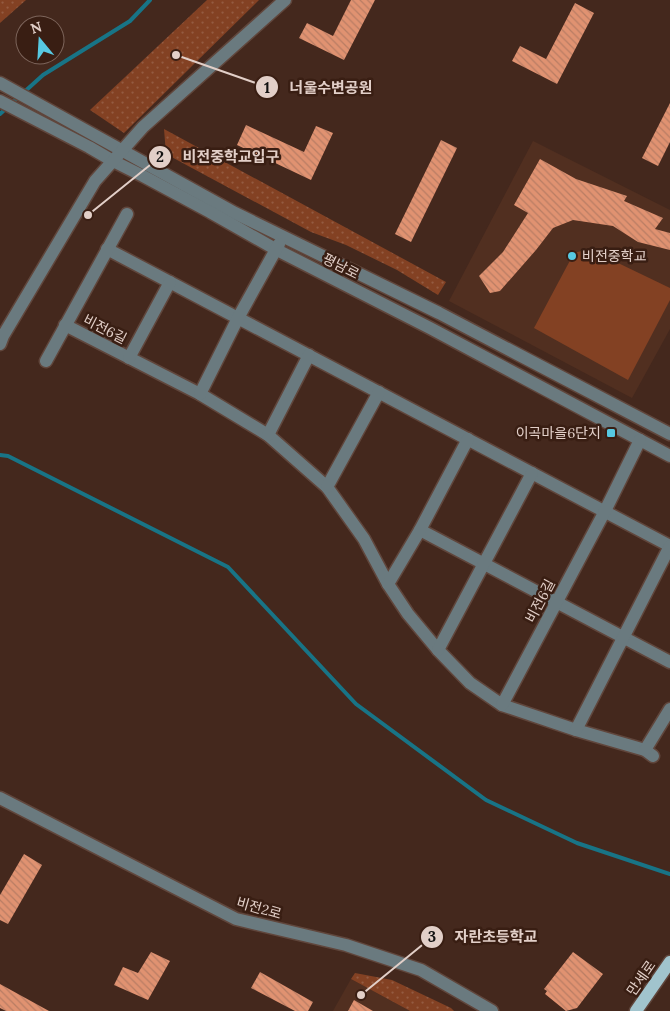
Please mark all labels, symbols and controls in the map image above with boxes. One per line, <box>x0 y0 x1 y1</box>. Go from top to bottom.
north arrow <box>15 15 65 65</box>
text: N <box>28 17 44 38</box>
callout: 너울수변공원 <box>255 72 382 102</box>
text: 1 <box>264 78 270 97</box>
text: 너울수변공원 <box>290 78 372 97</box>
callout: 비전중학교입구 <box>148 142 289 172</box>
text: 2 <box>156 147 164 166</box>
text: 비전중학교입구 <box>183 147 279 166</box>
place label: 비전중학교 <box>582 247 647 265</box>
street label: 평남로 <box>320 249 362 283</box>
marker: 비전중학교 <box>566 250 578 262</box>
street label: 비전6길 <box>80 310 130 348</box>
place label: 이곡마을6단지 <box>516 424 601 442</box>
marker: 이곡마을6단지 <box>605 427 617 439</box>
street label: 비전6길 <box>521 576 559 626</box>
street label: 비전2로 <box>234 893 284 923</box>
callout: 자란초등학교 <box>419 922 547 952</box>
text: 3 <box>428 927 436 946</box>
text: 자란초등학교 <box>455 927 538 946</box>
street label: 만세로 <box>623 957 660 999</box>

